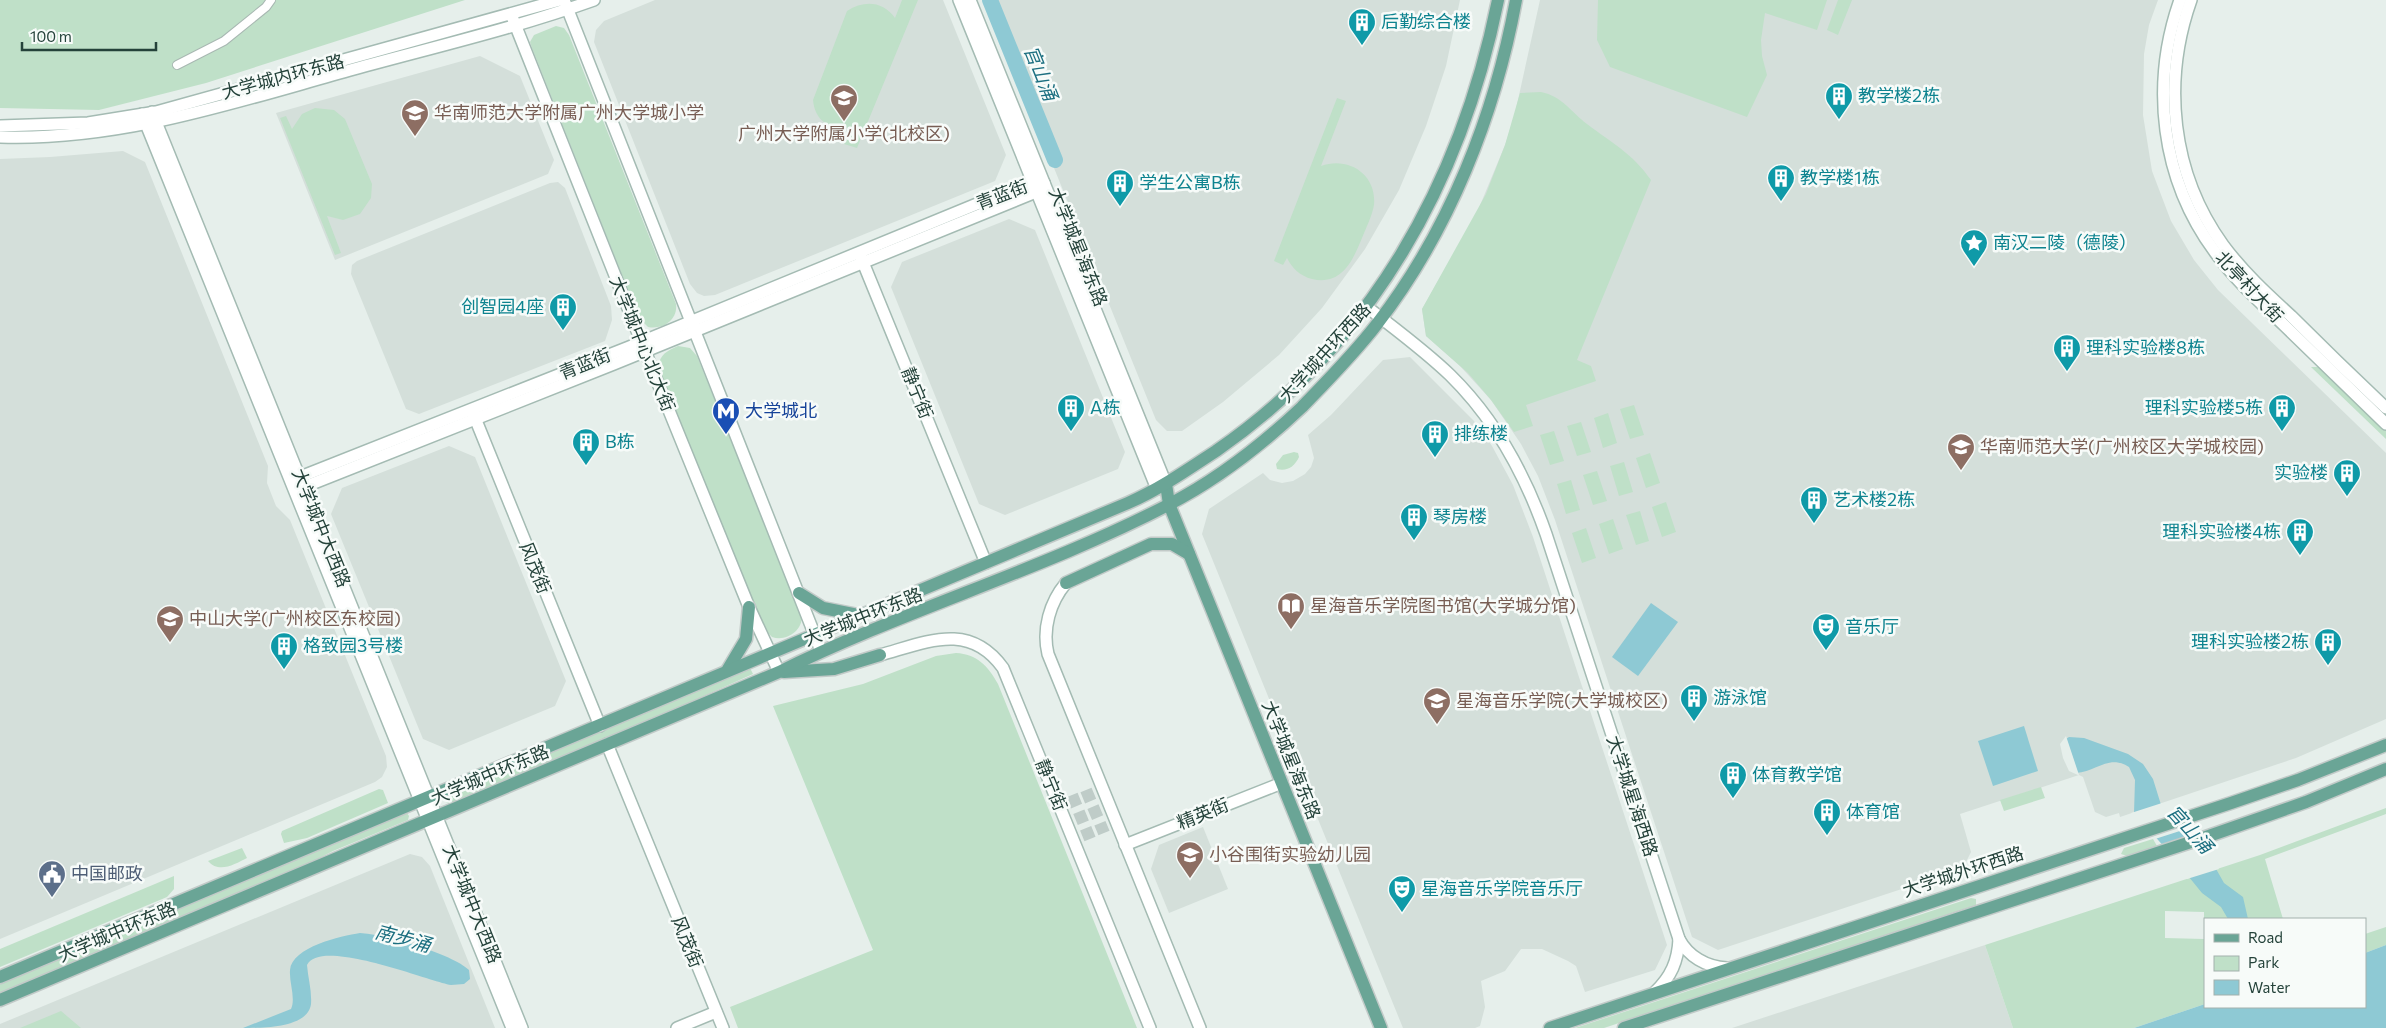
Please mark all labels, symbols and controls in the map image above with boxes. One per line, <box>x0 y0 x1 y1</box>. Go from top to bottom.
building icon: 后勤综合楼 <box>1347 7 1377 46</box>
place label: 后勤综合楼 <box>1381 10 1471 32</box>
scale bar <box>22 20 156 52</box>
text: 100 m <box>30 27 72 45</box>
water label: 官山涌 <box>1020 42 1064 105</box>
street label: 大学城内环东路 <box>219 49 346 103</box>
building icon: 教学楼2栋 <box>1824 81 1854 120</box>
school or university icon: 广州大学附属小学(北校区) <box>829 83 859 122</box>
place label: 教学楼2栋 <box>1858 84 1940 106</box>
school or university icon: 华南师范大学附属广州大学城小学 <box>400 98 430 137</box>
place label: 华南师范大学附属广州大学城小学 <box>434 101 704 123</box>
place label: 广州大学附属小学(北校区) <box>738 122 950 144</box>
building icon: 教学楼1栋 <box>1766 163 1796 202</box>
place label: 教学楼1栋 <box>1800 166 1880 188</box>
building icon: 学生公寓B栋 <box>1105 168 1135 207</box>
place label: 学生公寓B栋 <box>1139 171 1241 193</box>
street label: 青蓝街 <box>972 174 1031 214</box>
street label: 大学城星海东路 <box>1045 184 1113 309</box>
place icon: 南汉二陵（德陵） <box>1959 228 1989 267</box>
place label: 南汉二陵（德陵） <box>1993 231 2137 253</box>
street label: 北亭村大街 <box>2211 246 2288 327</box>
street label: 大学城中心北大街 <box>606 273 680 415</box>
building icon: 创智园4座 <box>548 292 578 331</box>
place label: 创智园4座 <box>461 295 544 317</box>
street label: 大学城中环西路 <box>1274 298 1375 407</box>
building icon: 理科实验楼8栋 <box>2052 333 2082 372</box>
place label: 理科实验楼8栋 <box>2086 336 2205 358</box>
street label: 青蓝街 <box>555 343 614 383</box>
street label: 静宁街 <box>898 363 938 422</box>
building icon: A栋 <box>1056 393 1086 432</box>
building icon: 理科实验楼5栋 <box>2267 393 2297 432</box>
metro station icon: 大学城北 <box>711 396 741 435</box>
place label: A栋 <box>1090 396 1120 418</box>
place label: 理科实验楼5栋 <box>2145 396 2263 418</box>
place label: 大学城北 <box>745 399 817 421</box>
building icon: 排练楼 <box>1420 419 1450 458</box>
place label: 排练楼 <box>1454 422 1508 444</box>
building icon: B栋 <box>571 427 601 466</box>
place label: B栋 <box>605 430 635 452</box>
school or university icon: 华南师范大学(广州校区大学城校园) <box>1946 432 1976 471</box>
place label: 华南师范大学(广州校区大学城校园) <box>1980 435 2264 457</box>
building icon: 实验楼 <box>2332 458 2362 497</box>
place label: 实验楼 <box>2274 461 2328 483</box>
street label: 大学城中大西路 <box>288 465 356 590</box>
building icon: 艺术楼2栋 <box>1799 485 1829 524</box>
place label: 艺术楼2栋 <box>1833 488 1915 510</box>
building icon: 琴房楼 <box>1399 502 1429 541</box>
place label: 琴房楼 <box>1433 505 1487 527</box>
building icon: 理科实验楼4栋 <box>2285 517 2315 556</box>
place label: 理科实验楼4栋 <box>2162 520 2281 542</box>
street label: 风茂街 <box>516 538 556 597</box>
street label: 大学城中环东路 <box>800 582 925 650</box>
library icon: 星海音乐学院图书馆(大学城分馆) <box>1276 591 1306 630</box>
place label: 星海音乐学院图书馆(大学城分馆) <box>1310 594 1576 616</box>
school or university icon: 中山大学(广州校区东校园) <box>155 604 185 643</box>
place label: 中山大学(广州校区东校园) <box>189 607 401 629</box>
theatre icon: 音乐厅 <box>1811 612 1841 651</box>
place label: 音乐厅 <box>1845 615 1899 637</box>
building icon: 理科实验楼2栋 <box>2313 627 2343 666</box>
place label: 理科实验楼2栋 <box>2191 630 2309 652</box>
building icon: 格致园3号楼 <box>269 631 299 670</box>
place label: 格致园3号楼 <box>303 634 403 656</box>
building icon: 游泳馆 <box>1679 683 1709 722</box>
school or university icon: 星海音乐学院(大学城校区) <box>1422 686 1452 725</box>
place label: 游泳馆 <box>1713 686 1767 708</box>
place label: 星海音乐学院(大学城校区) <box>1456 689 1668 711</box>
street label: 大学城星海东路 <box>1258 697 1326 822</box>
street label: 大学城星海西路 <box>1603 732 1663 859</box>
street label: 大学城中环东路 <box>427 739 552 809</box>
street label: 静宁街 <box>1032 755 1072 814</box>
building icon: 体育教学馆 <box>1718 760 1748 799</box>
place label: 体育教学馆 <box>1752 763 1842 785</box>
street label: 精英街 <box>1173 793 1232 833</box>
building icon: 体育馆 <box>1812 797 1842 836</box>
place label: 体育馆 <box>1846 800 1900 822</box>
water label: 官山涌 <box>2163 800 2219 859</box>
school or university icon: 小谷围街实验幼儿园 <box>1175 840 1205 879</box>
street label: 大学城中大西路 <box>439 841 507 966</box>
street label: 大学城外环西路 <box>1899 841 2026 901</box>
place label: 小谷围街实验幼儿园 <box>1209 843 1371 865</box>
public building icon: 中国邮政 <box>37 859 67 898</box>
place label: 中国邮政 <box>71 862 143 884</box>
theatre icon: 星海音乐学院音乐厅 <box>1387 874 1417 913</box>
place label: 星海音乐学院音乐厅 <box>1421 877 1583 899</box>
street label: 大学城中环东路 <box>54 896 179 966</box>
street label: 风茂街 <box>668 912 708 971</box>
legend <box>2204 918 2366 1008</box>
water label: 南步涌 <box>373 919 436 957</box>
text: Road <box>2248 928 2283 946</box>
text: Park <box>2248 953 2279 971</box>
text: Water <box>2248 978 2290 996</box>

